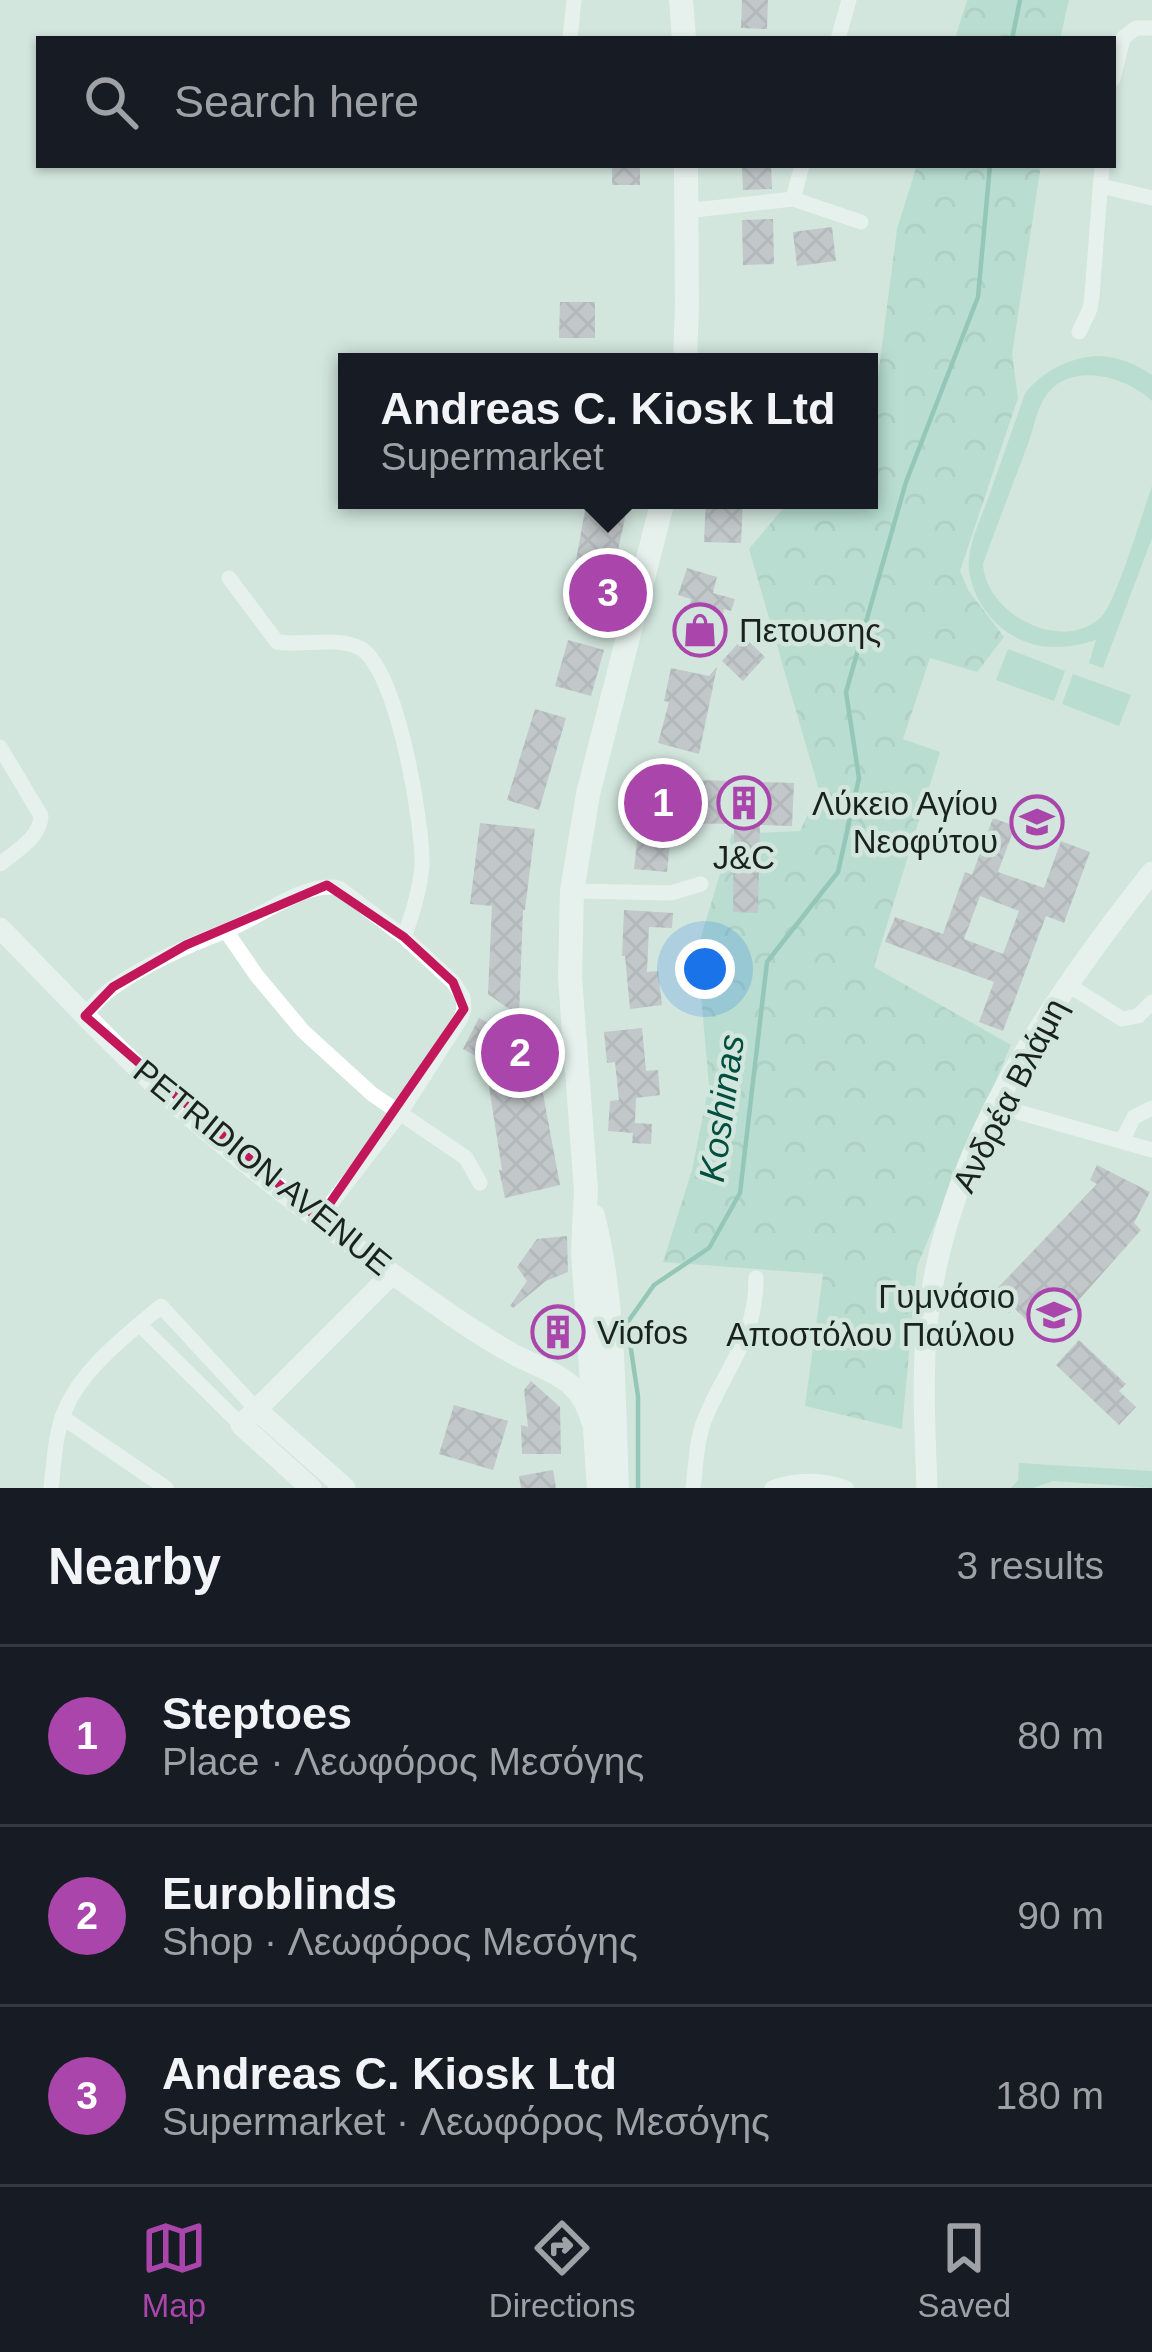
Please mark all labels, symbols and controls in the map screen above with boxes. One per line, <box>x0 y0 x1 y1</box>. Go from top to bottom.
search box <box>36 36 1116 168</box>
icon: search <box>78 69 144 135</box>
text: Search here <box>174 76 419 127</box>
popup <box>338 353 878 509</box>
text: Andreas C. Kiosk Ltd <box>380 383 836 434</box>
text: Supermarket <box>380 435 604 478</box>
pin: 3 <box>569 548 647 638</box>
shop icon: Πετουσης <box>672 602 728 658</box>
place label: Πετουσης <box>739 612 881 649</box>
pin: 1 <box>624 758 702 848</box>
building icon: J&C <box>716 775 772 831</box>
place label: Λύκειο Αγίου Νεοφύτου <box>812 785 998 860</box>
school or university icon: Λύκειο Αγίου Νεοφύτου <box>1009 794 1065 850</box>
place label: J&C <box>713 839 775 876</box>
your location <box>675 939 735 999</box>
street label: Ανδρέα Βλάμη <box>945 992 1074 1198</box>
pin: 2 <box>481 1008 559 1098</box>
water label: Koshinas <box>691 1032 752 1184</box>
street label: PETRIDION AVENUE <box>127 1052 399 1283</box>
place label: Γυμνάσιο Αποστόλου Παύλου <box>726 1278 1015 1353</box>
school or university icon: Γυμνάσιο Αποστόλου Παύλου <box>1026 1287 1082 1343</box>
building icon: Viofos <box>530 1304 586 1360</box>
place label: Viofos <box>597 1314 688 1351</box>
text: Nearby <box>48 1538 221 1595</box>
text: 3 results <box>957 1544 1104 1587</box>
text: Steptoes <box>162 1688 352 1739</box>
text: 1 <box>76 1714 98 1757</box>
text: 80 m <box>1017 1714 1104 1757</box>
text: Place · Λεωφόρος Μεσόγης <box>162 1740 644 1783</box>
text: Euroblinds <box>162 1868 397 1919</box>
text: 2 <box>76 1894 98 1937</box>
text: 90 m <box>1017 1894 1104 1937</box>
text: Shop · Λεωφόρος Μεσόγης <box>162 1920 638 1963</box>
text: Andreas C. Kiosk Ltd <box>162 2048 617 2099</box>
text: 3 <box>76 2074 98 2117</box>
text: 180 m <box>996 2074 1104 2117</box>
text: Supermarket · Λεωφόρος Μεσόγης <box>162 2100 770 2143</box>
tab: Map <box>141 2215 207 2325</box>
tab: Directions <box>489 2215 636 2325</box>
tab: Saved <box>917 2215 1011 2325</box>

